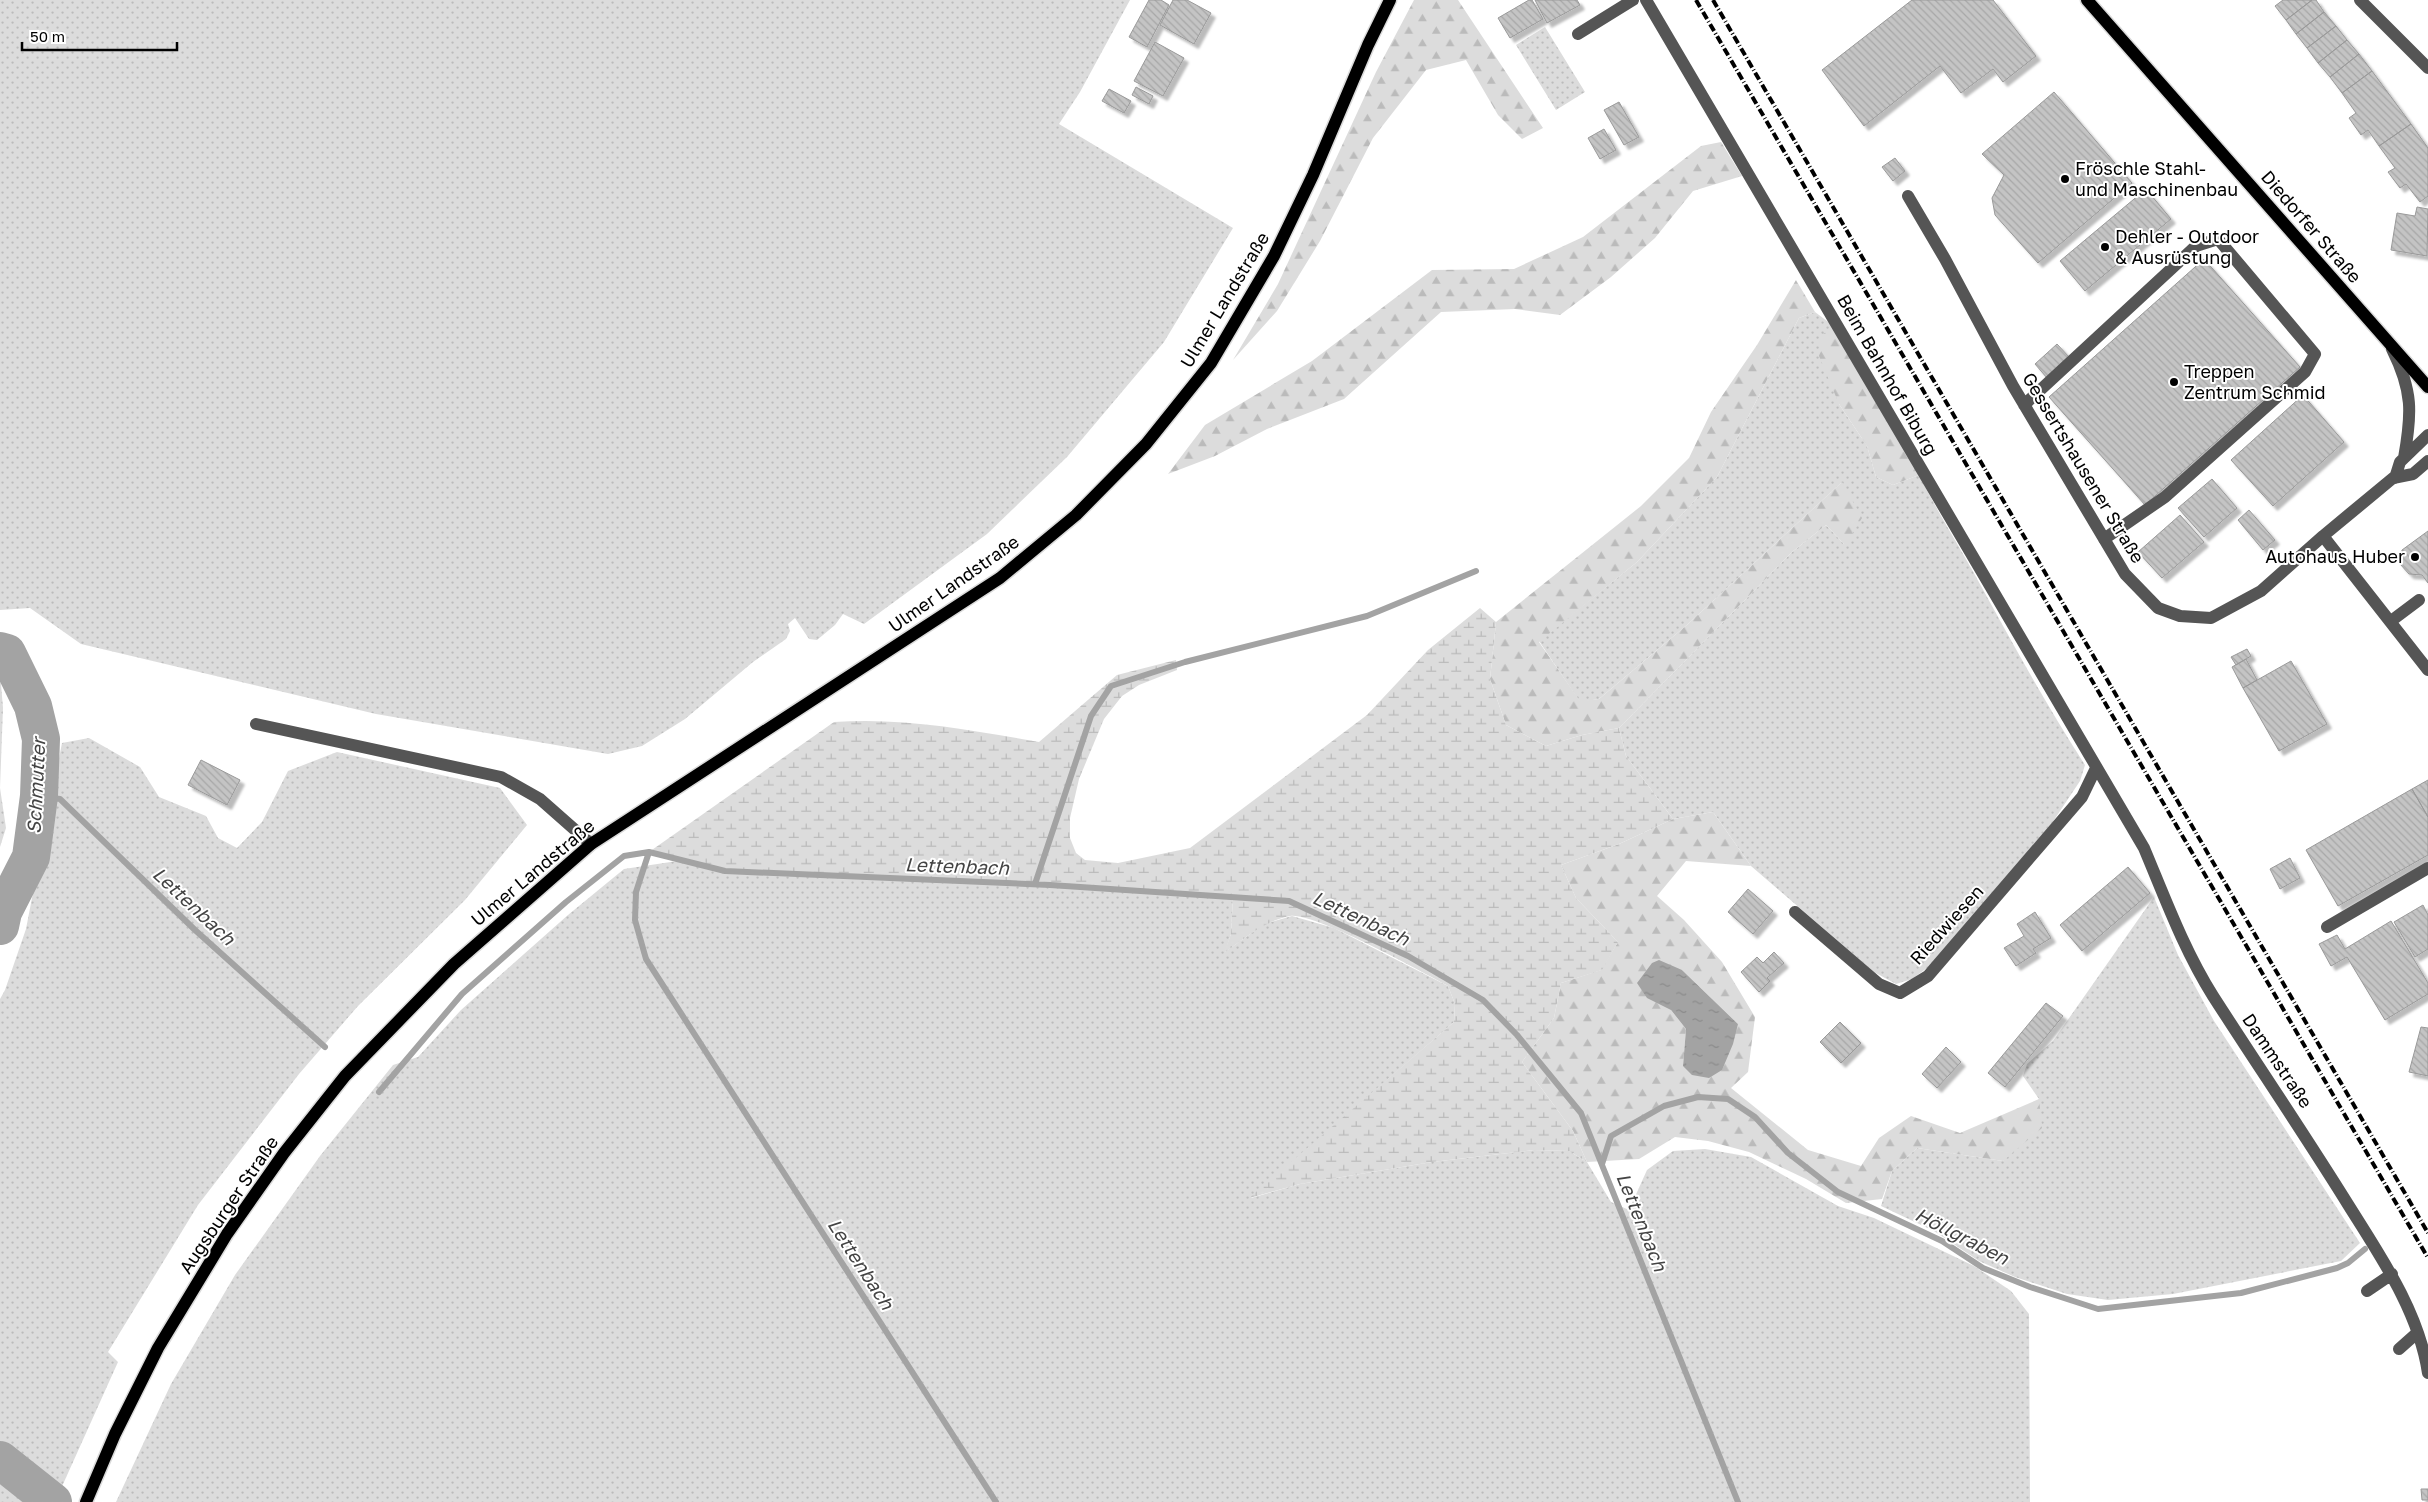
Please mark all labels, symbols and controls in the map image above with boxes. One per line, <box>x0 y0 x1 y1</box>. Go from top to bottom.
scale bar <box>22 20 178 52</box>
text: 50 m <box>30 27 65 45</box>
place label: Fröschle Stahl- und Maschinenbau <box>2075 157 2238 200</box>
street label: Diedorfer Straße <box>2257 166 2367 287</box>
marker: Fröschle Stahl- und Maschinenbau <box>2059 173 2071 185</box>
place label: Dehler - Outdoor & Ausrüstung <box>2115 225 2259 268</box>
street label: Ulmer Landstraße <box>1175 228 1273 371</box>
marker: Dehler - Outdoor & Ausrüstung <box>2099 241 2111 253</box>
street label: Beim Bahnhof Biburg <box>1833 290 1943 459</box>
place label: Treppen Zentrum Schmid <box>2184 360 2326 403</box>
street label: Gessertshausener Straße <box>2018 368 2149 567</box>
marker: Treppen Zentrum Schmid <box>2168 376 2180 388</box>
street label: Ulmer Landstraße <box>884 530 1023 636</box>
place label: Autohaus Huber <box>2265 545 2405 567</box>
marker: Autohaus Huber <box>2409 551 2421 563</box>
water label: Schmutter <box>22 735 50 834</box>
street label: Ulmer Landstraße <box>466 814 598 930</box>
water label: Lettenbach <box>905 852 1011 879</box>
water label: Lettenbach <box>149 862 241 950</box>
street label: Riedwiesen <box>1905 880 1988 969</box>
water label: Lettenbach <box>1309 885 1414 950</box>
street label: Dammstraße <box>2238 1009 2317 1112</box>
street label: Augsburger Straße <box>174 1131 282 1277</box>
water label: Lettenbach <box>1612 1169 1673 1275</box>
water label: Höllgraben <box>1912 1202 2014 1270</box>
water label: Lettenbach <box>823 1214 900 1315</box>

